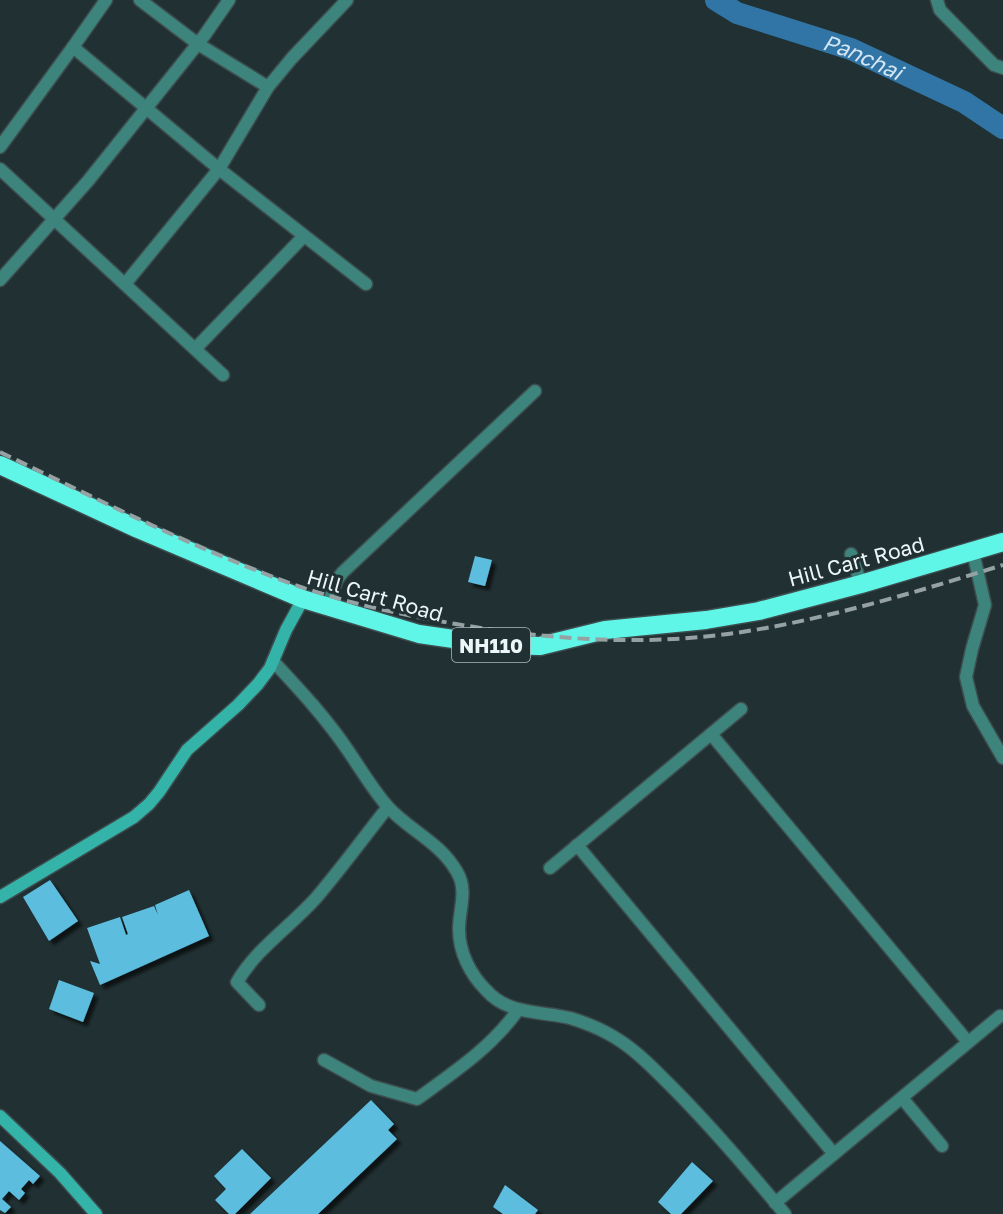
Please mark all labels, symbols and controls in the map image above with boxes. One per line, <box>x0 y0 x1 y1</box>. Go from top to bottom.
water label: Panchai <box>820 28 910 86</box>
street label: Hill Cart Road <box>785 530 927 592</box>
street label: Hill Cart Road <box>304 563 446 627</box>
road number: NH110 <box>452 628 530 662</box>

